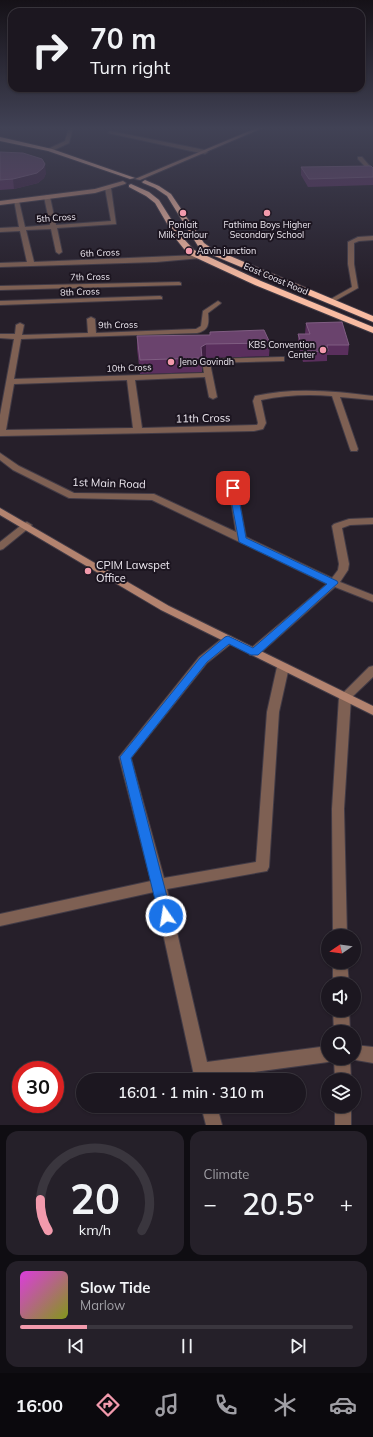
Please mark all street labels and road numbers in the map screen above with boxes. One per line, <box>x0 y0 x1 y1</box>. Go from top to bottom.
street label: 5th Cross <box>36 211 76 224</box>
street label: 6th Cross <box>80 246 120 259</box>
street label: East Coast Road <box>242 260 310 297</box>
street label: 7th Cross <box>70 271 110 282</box>
street label: 8th Cross <box>60 285 100 298</box>
street label: 9th Cross <box>98 319 138 330</box>
street label: 10th Cross <box>106 361 152 374</box>
street label: 11th Cross <box>175 411 231 425</box>
street label: 1st Main Road <box>72 475 146 491</box>

